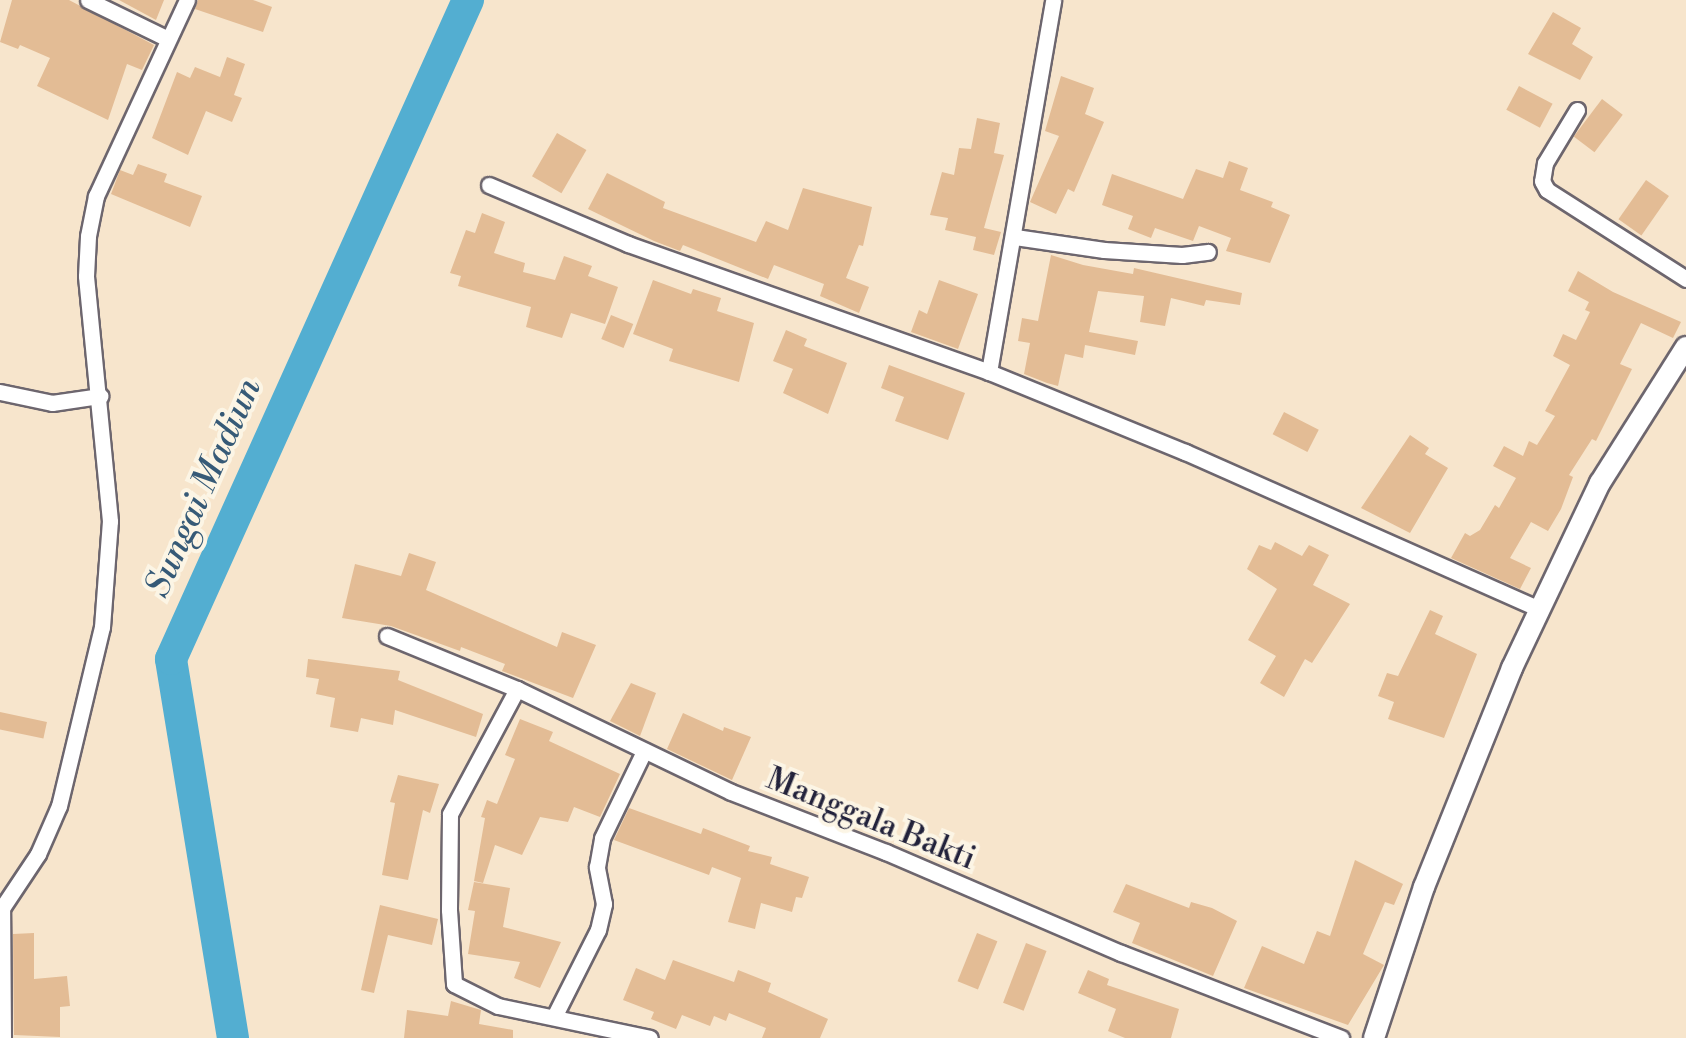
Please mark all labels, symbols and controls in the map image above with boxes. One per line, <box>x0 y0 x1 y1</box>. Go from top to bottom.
water label: Sungai Madiun <box>137 372 271 604</box>
street label: Manggala Bakti <box>761 760 981 878</box>

